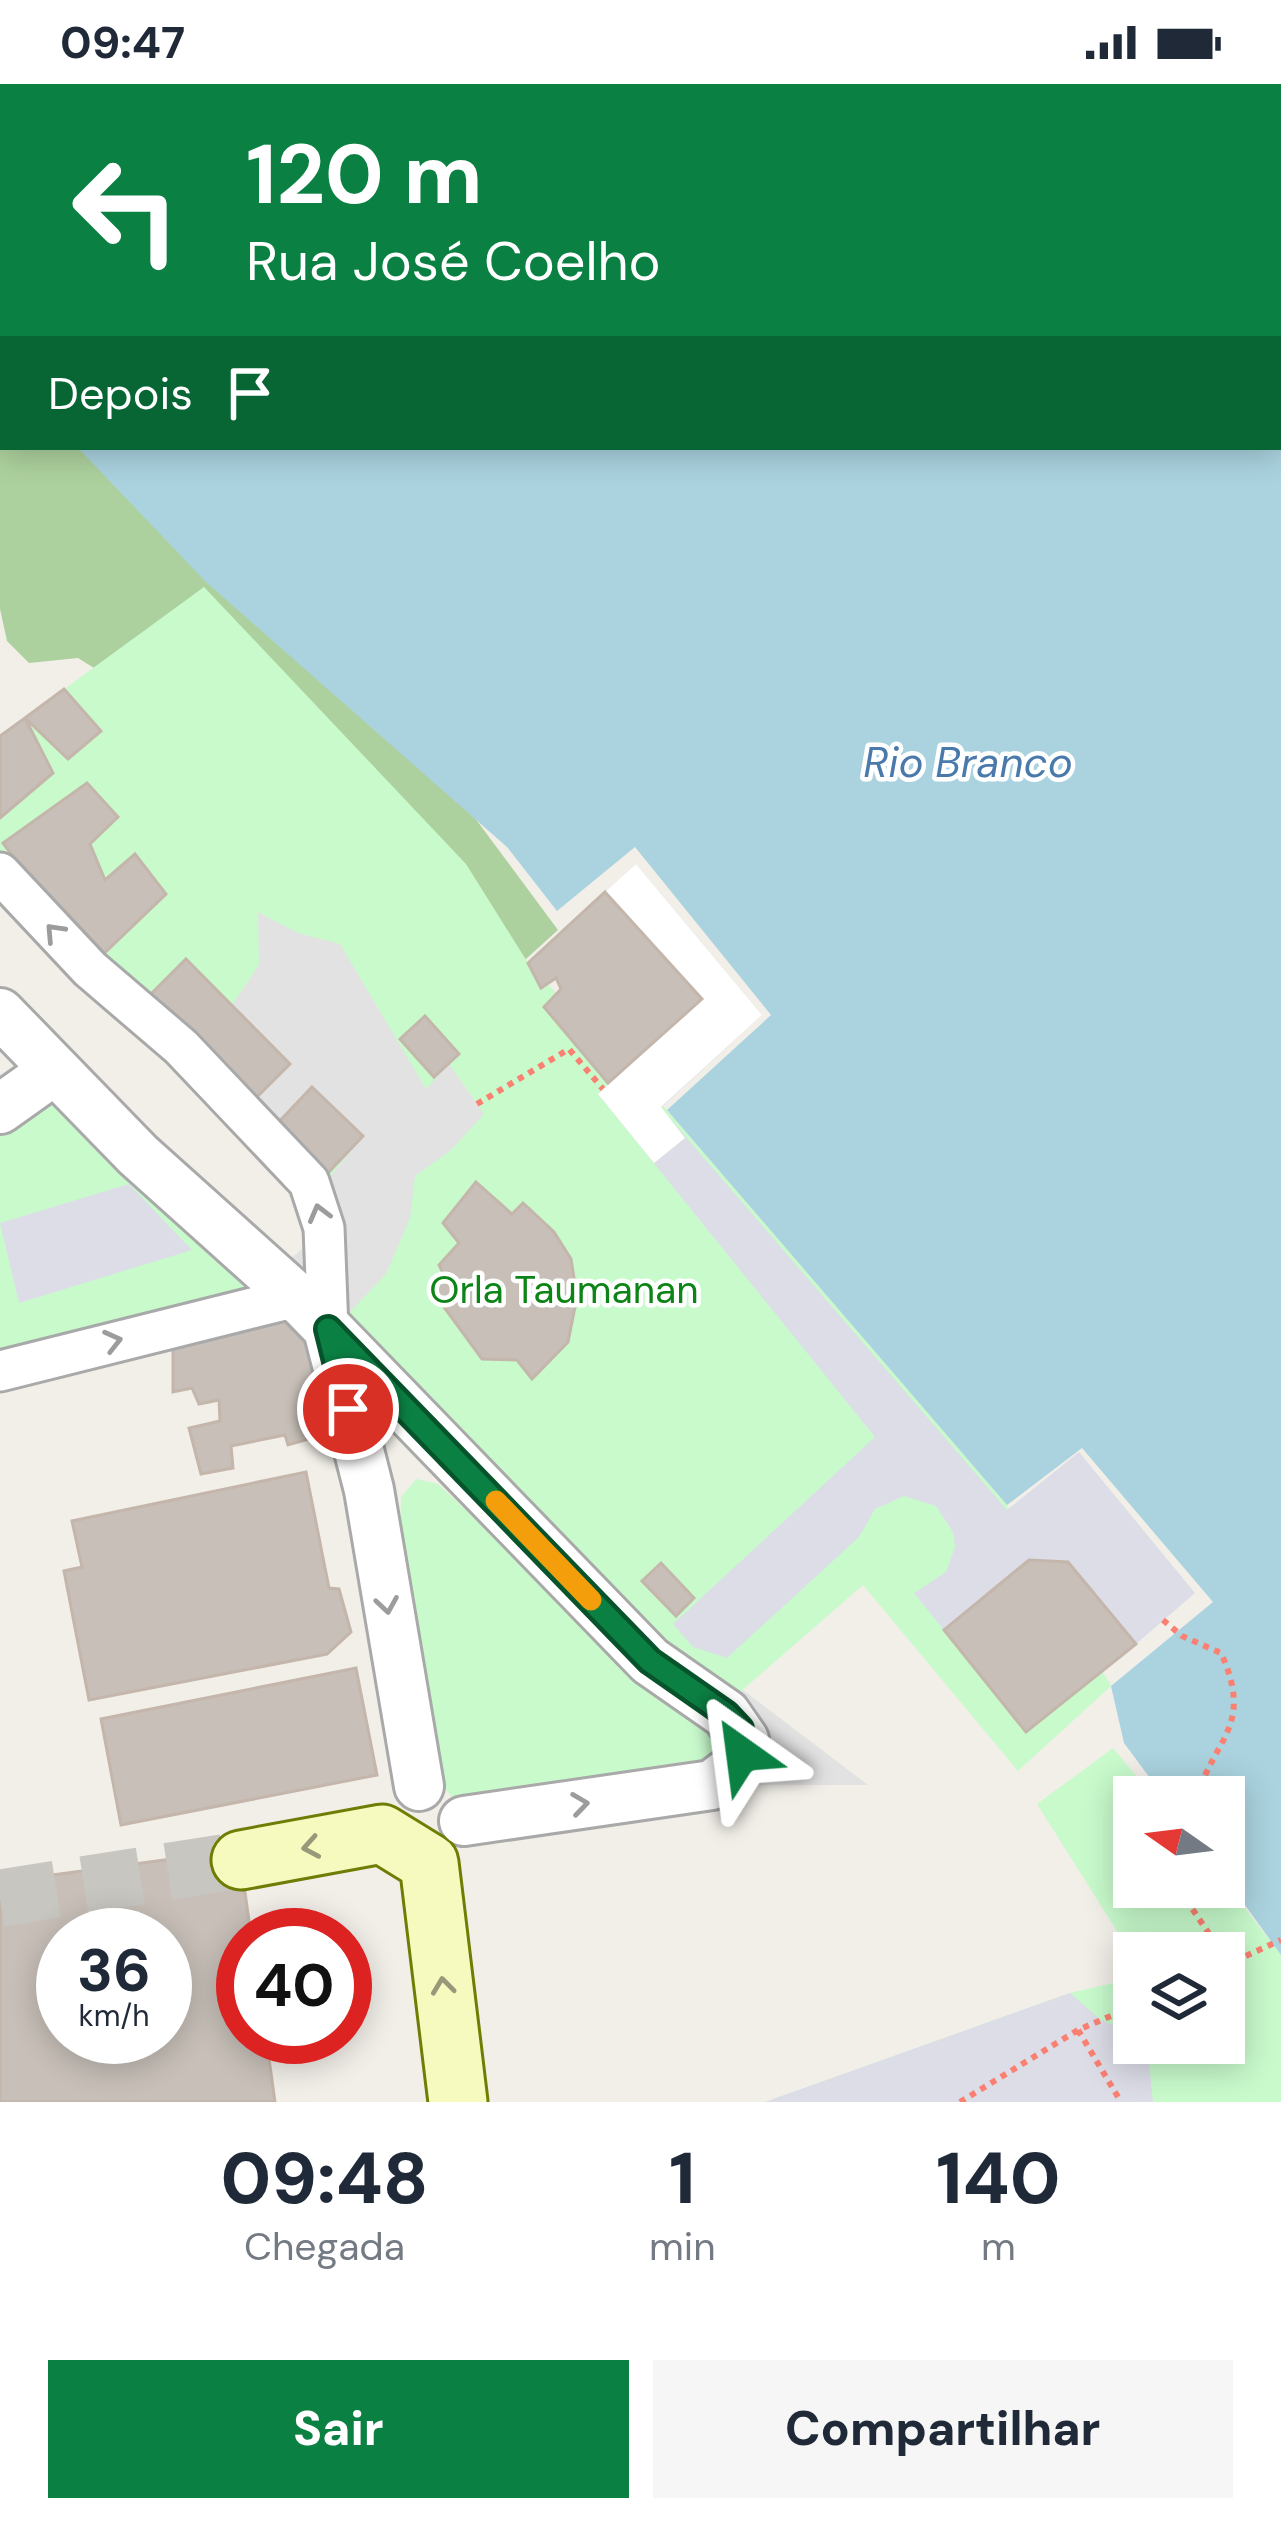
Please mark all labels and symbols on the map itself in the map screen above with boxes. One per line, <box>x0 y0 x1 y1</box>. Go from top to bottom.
water label: Rio Branco <box>863 735 1073 790</box>
one-way arrow <box>47 924 69 945</box>
one-way arrow <box>308 1203 333 1224</box>
park label: Orla Taumanan <box>429 1264 699 1315</box>
one-way arrow <box>102 1330 123 1355</box>
pin <box>297 1358 399 1460</box>
one-way arrow <box>373 1595 399 1615</box>
position arrow <box>679 1691 805 1817</box>
north arrow <box>1113 1776 1245 1908</box>
one-way arrow <box>570 1792 589 1818</box>
one-way arrow <box>302 1833 322 1859</box>
speed limit sign: 40 <box>216 1908 372 2064</box>
one-way arrow <box>431 1976 457 1996</box>

